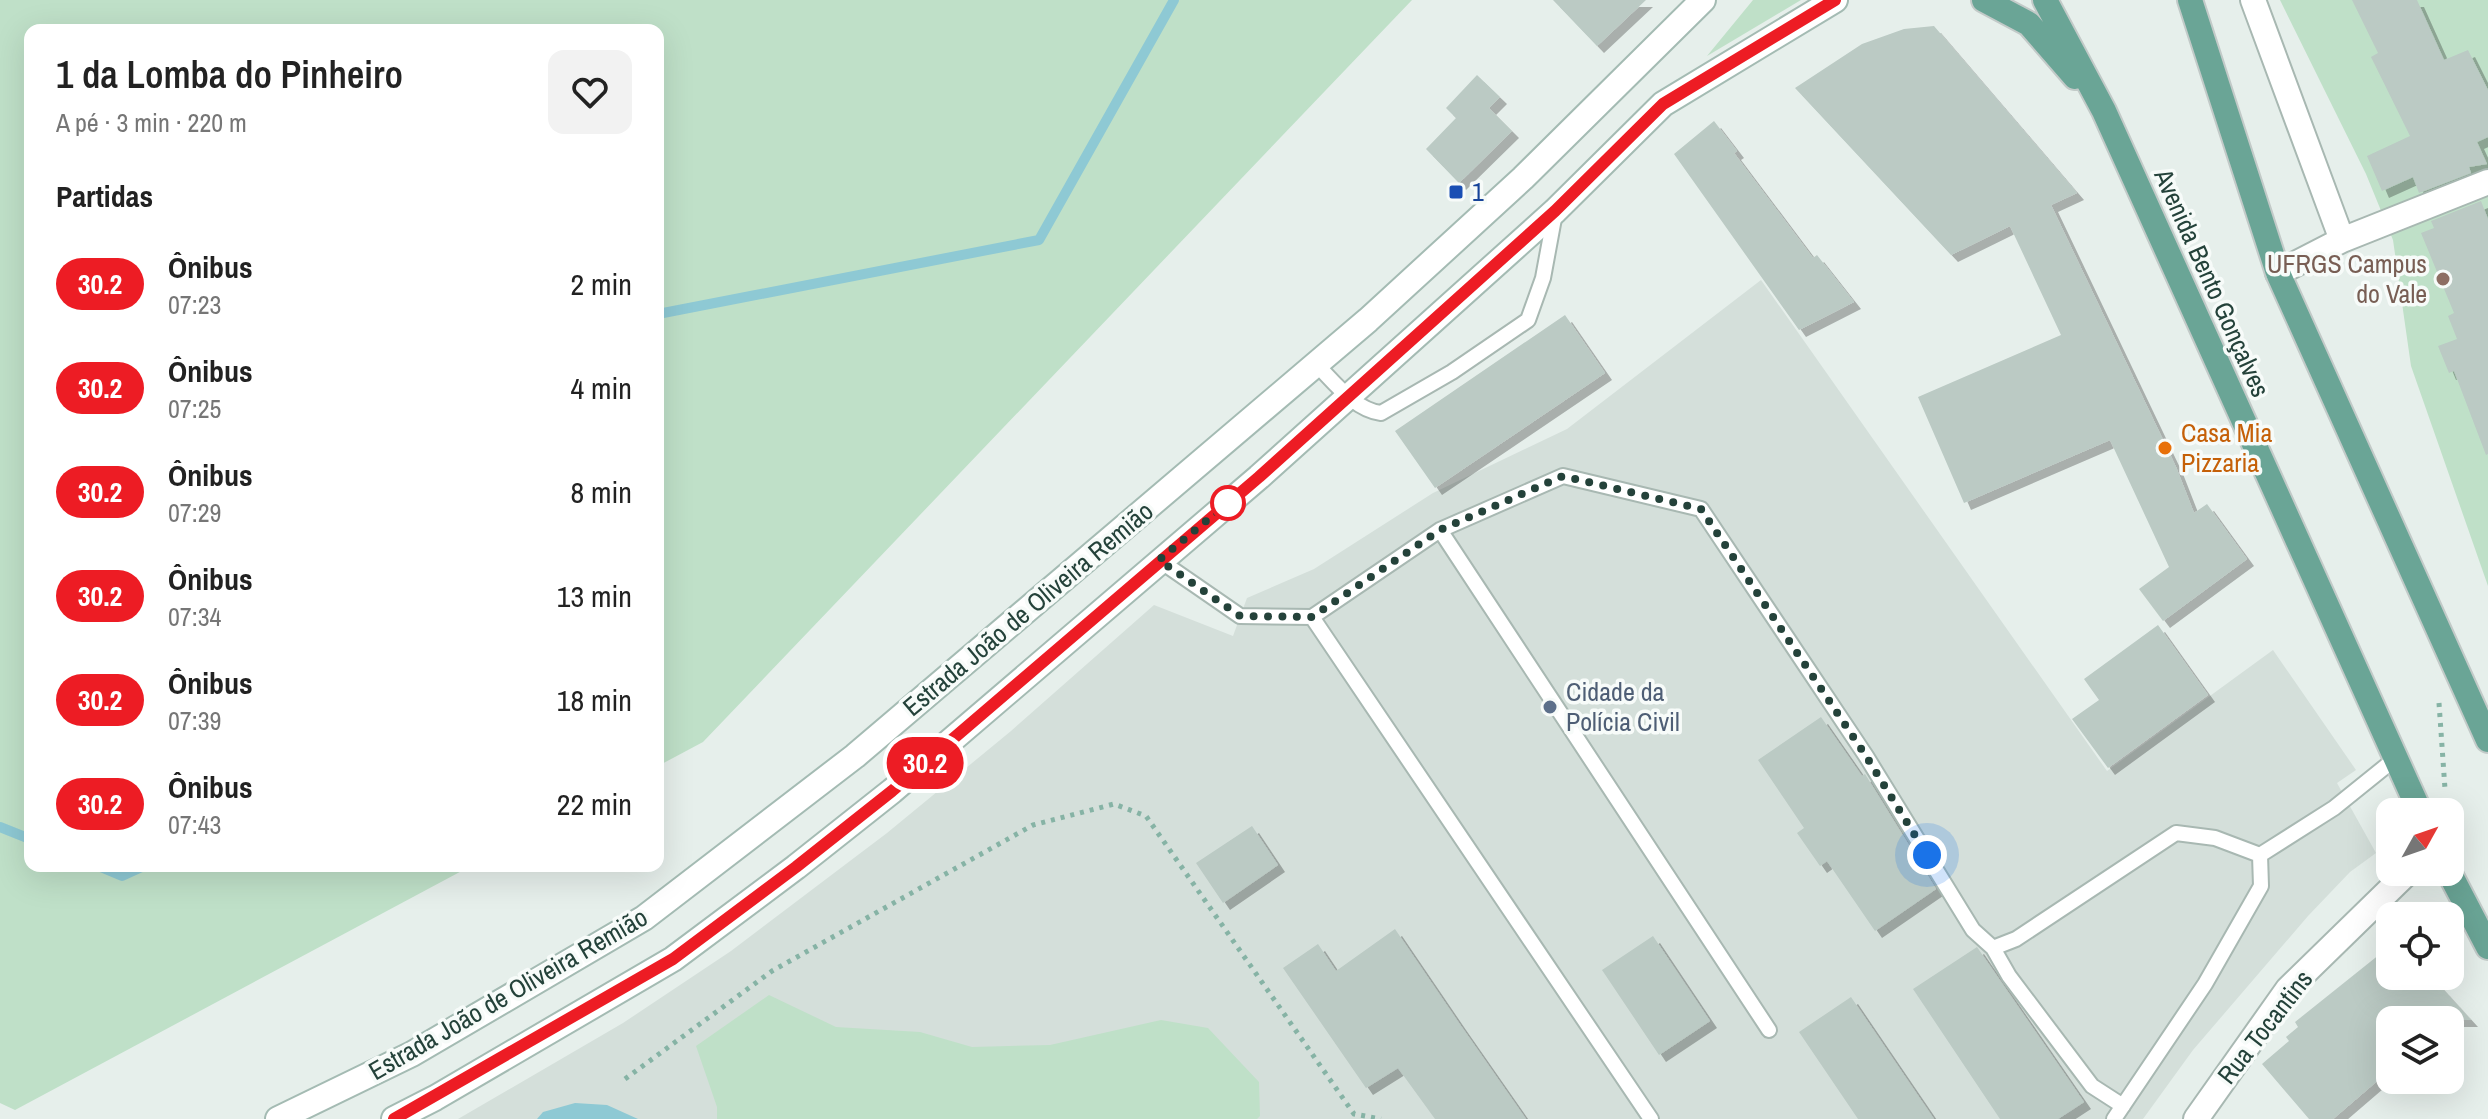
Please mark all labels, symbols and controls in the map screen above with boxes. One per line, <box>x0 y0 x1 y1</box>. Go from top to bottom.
text: 1 da Lomba do Pinheiro <box>56 49 403 100</box>
button: heart <box>548 50 632 134</box>
text: A pé · 3 min · 220 m <box>56 105 247 140</box>
street label: Avenida Bento Gonçalves <box>2146 162 2279 402</box>
place label: 1 <box>1472 174 1484 209</box>
text: Partidas <box>56 176 153 216</box>
marker: 1 <box>1447 183 1465 201</box>
place label: UFRGS Campus do Vale <box>2267 246 2427 311</box>
text: Ônibus <box>168 247 253 287</box>
text: 2 min <box>570 264 632 304</box>
text: 30.2 <box>78 265 122 303</box>
marker: UFRGS Campus do Vale <box>2434 270 2452 288</box>
text: 07:23 <box>168 287 221 322</box>
text: Ônibus <box>168 351 253 391</box>
text: 4 min <box>570 368 632 408</box>
text: 30.2 <box>78 369 122 407</box>
text: 07:25 <box>168 391 221 426</box>
place label: Casa Mia Pizzaria <box>2181 415 2272 480</box>
marker: Casa Mia Pizzaria <box>2156 439 2174 457</box>
text: Ônibus <box>168 455 253 495</box>
text: 8 min <box>570 472 632 512</box>
text: 30.2 <box>78 473 122 511</box>
unlabelled marker <box>1211 486 1245 520</box>
street label: Estrada João de Oliveira Remião <box>895 494 1160 724</box>
text: 07:29 <box>168 495 221 530</box>
text: Ônibus <box>168 559 253 599</box>
text: 13 min <box>557 576 632 616</box>
text: 30.2 <box>78 577 122 615</box>
text: 07:34 <box>168 599 221 634</box>
text: Ônibus <box>168 663 253 703</box>
place label: Cidade da Polícia Civil <box>1566 674 1680 739</box>
text: 18 min <box>557 680 632 720</box>
text: 30.2 <box>78 681 122 719</box>
marker: Cidade da Polícia Civil <box>1541 698 1559 716</box>
text: 07:39 <box>168 703 221 738</box>
line badge: 30.2 <box>869 737 981 789</box>
text: 30.2 <box>903 744 947 782</box>
text: Ônibus <box>168 767 253 807</box>
text: 22 min <box>557 784 632 824</box>
text: 30.2 <box>78 785 122 823</box>
north arrow <box>2376 798 2464 886</box>
map controls <box>2376 798 2464 1094</box>
text: 07:43 <box>168 807 221 842</box>
your location <box>1907 835 1947 875</box>
street label: Estrada João de Oliveira Remião <box>362 899 654 1088</box>
button: locate <box>2376 902 2464 990</box>
street label: Rua Tocantins <box>2209 962 2320 1091</box>
button: layers <box>2376 1006 2464 1094</box>

